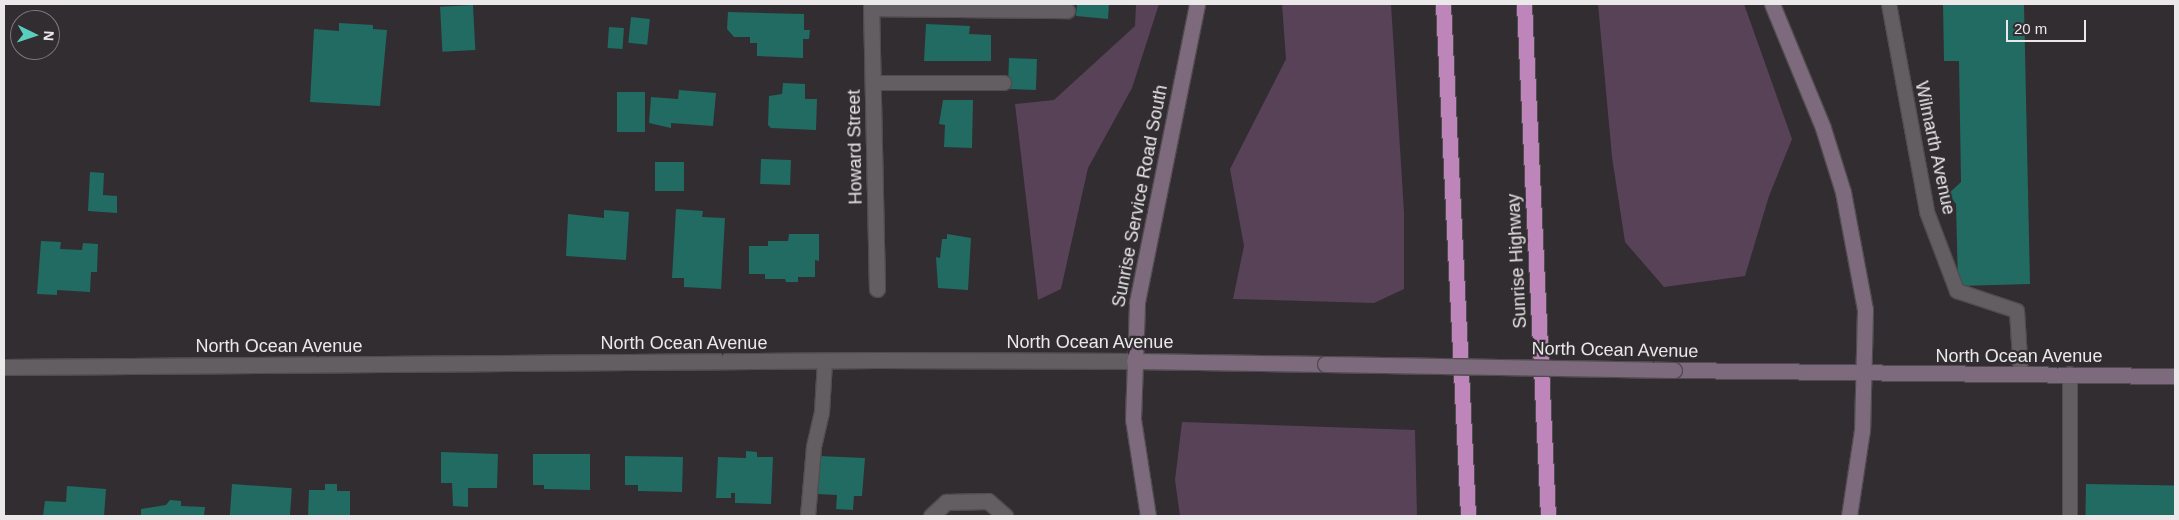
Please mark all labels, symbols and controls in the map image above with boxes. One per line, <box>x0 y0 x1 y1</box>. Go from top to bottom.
north arrow <box>10 10 60 60</box>
scale bar <box>2009 10 2089 42</box>
text: 20 m <box>2014 20 2047 37</box>
text: N <box>41 30 57 42</box>
street label: Wilmarth Avenue <box>1910 79 1960 217</box>
street label: Sunrise Service Road South <box>1108 83 1172 309</box>
street label: Howard Street <box>843 89 867 205</box>
street label: Sunrise Highway <box>1503 193 1531 329</box>
street label: North Ocean Avenue <box>1006 331 1174 353</box>
street label: North Ocean Avenue <box>600 332 768 354</box>
street label: North Ocean Avenue <box>195 335 363 357</box>
street label: North Ocean Avenue <box>1531 338 1699 362</box>
street label: North Ocean Avenue <box>1935 345 2103 367</box>

